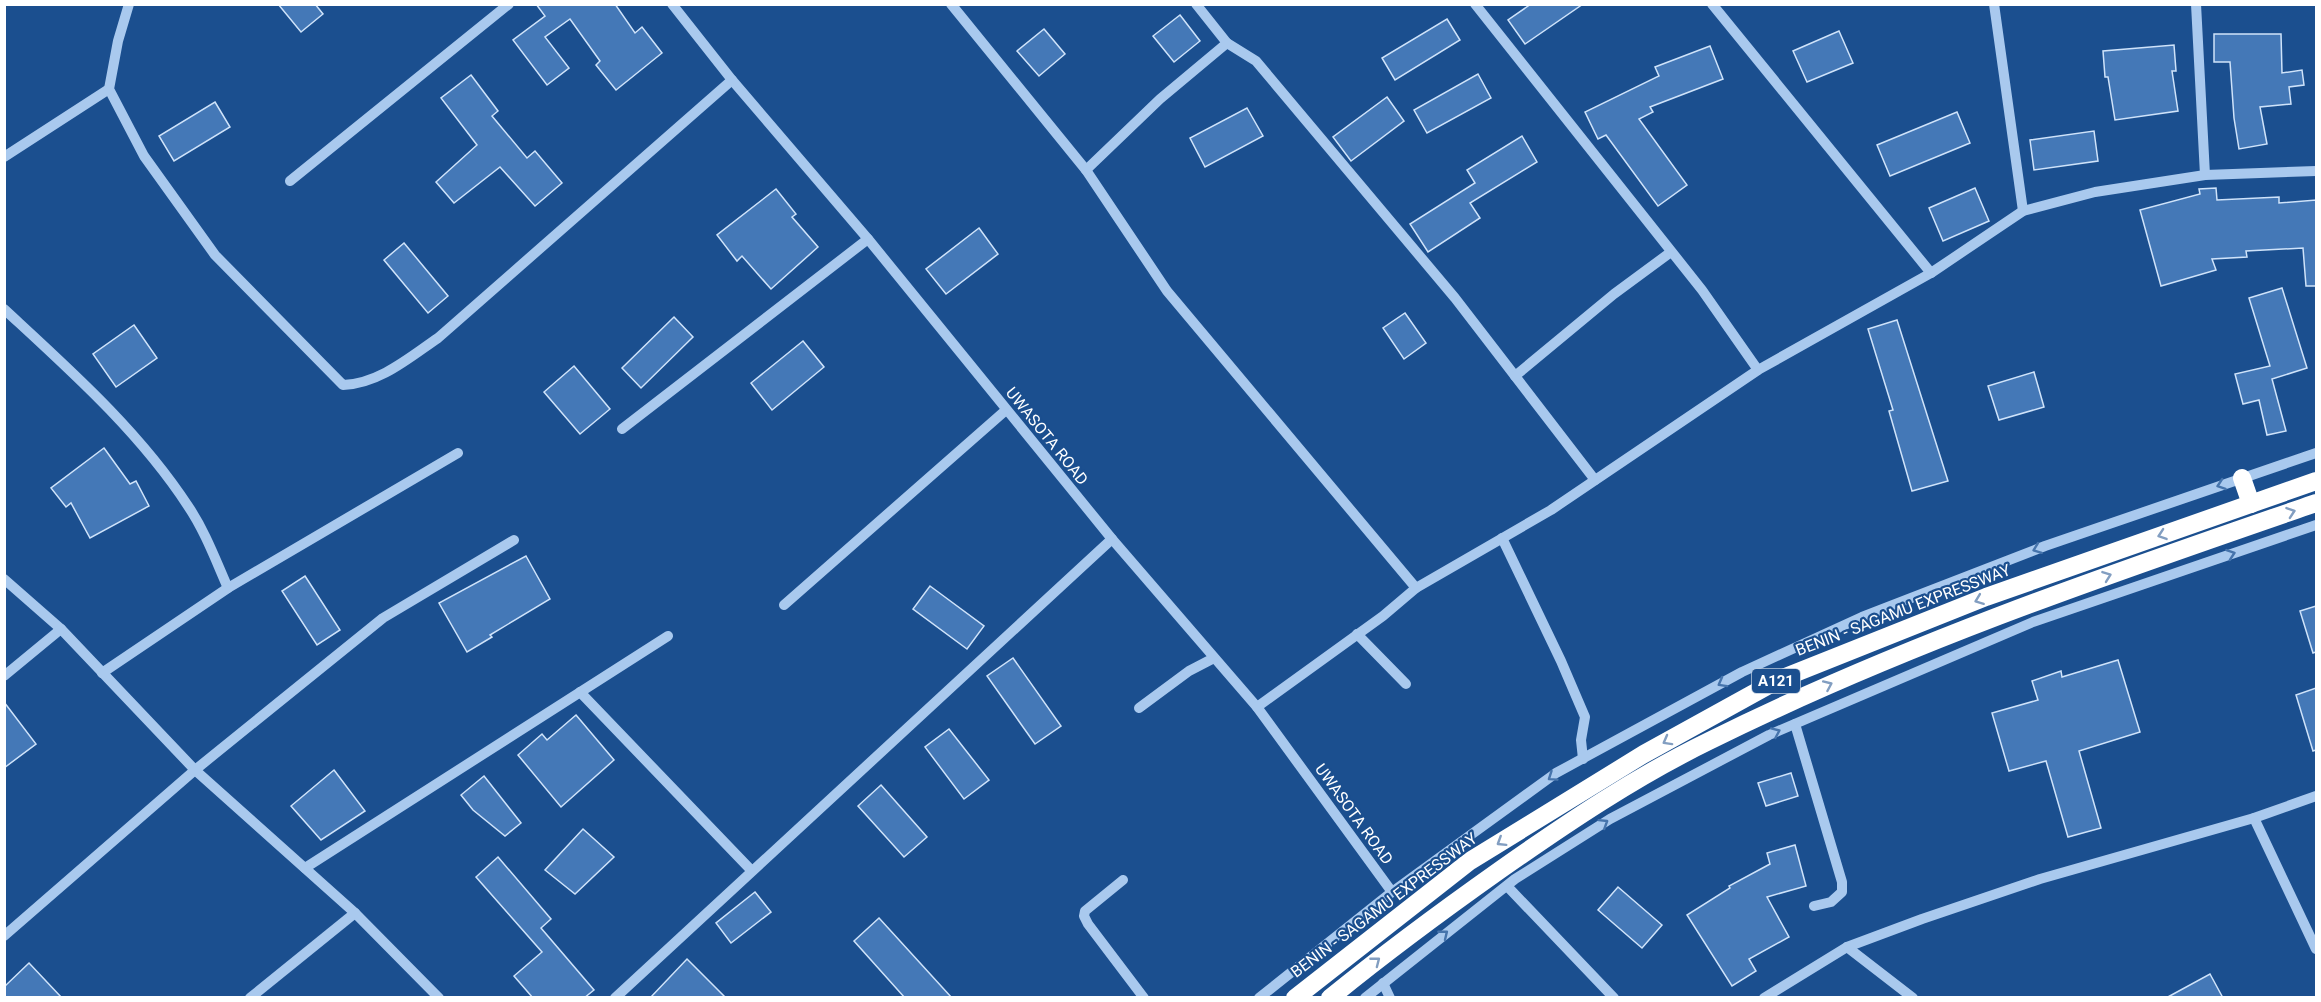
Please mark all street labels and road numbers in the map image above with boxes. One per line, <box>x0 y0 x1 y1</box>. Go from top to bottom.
street label: UWASOTA ROAD <box>1002 383 1092 489</box>
street label: BENIN - SAGAMU EXPRESSWAY <box>1793 560 2013 660</box>
road number: A121 <box>1752 669 1800 693</box>
street label: UWASOTA ROAD <box>1311 760 1397 868</box>
street label: BENIN - SAGAMU EXPRESSWAY <box>1287 828 1481 981</box>

